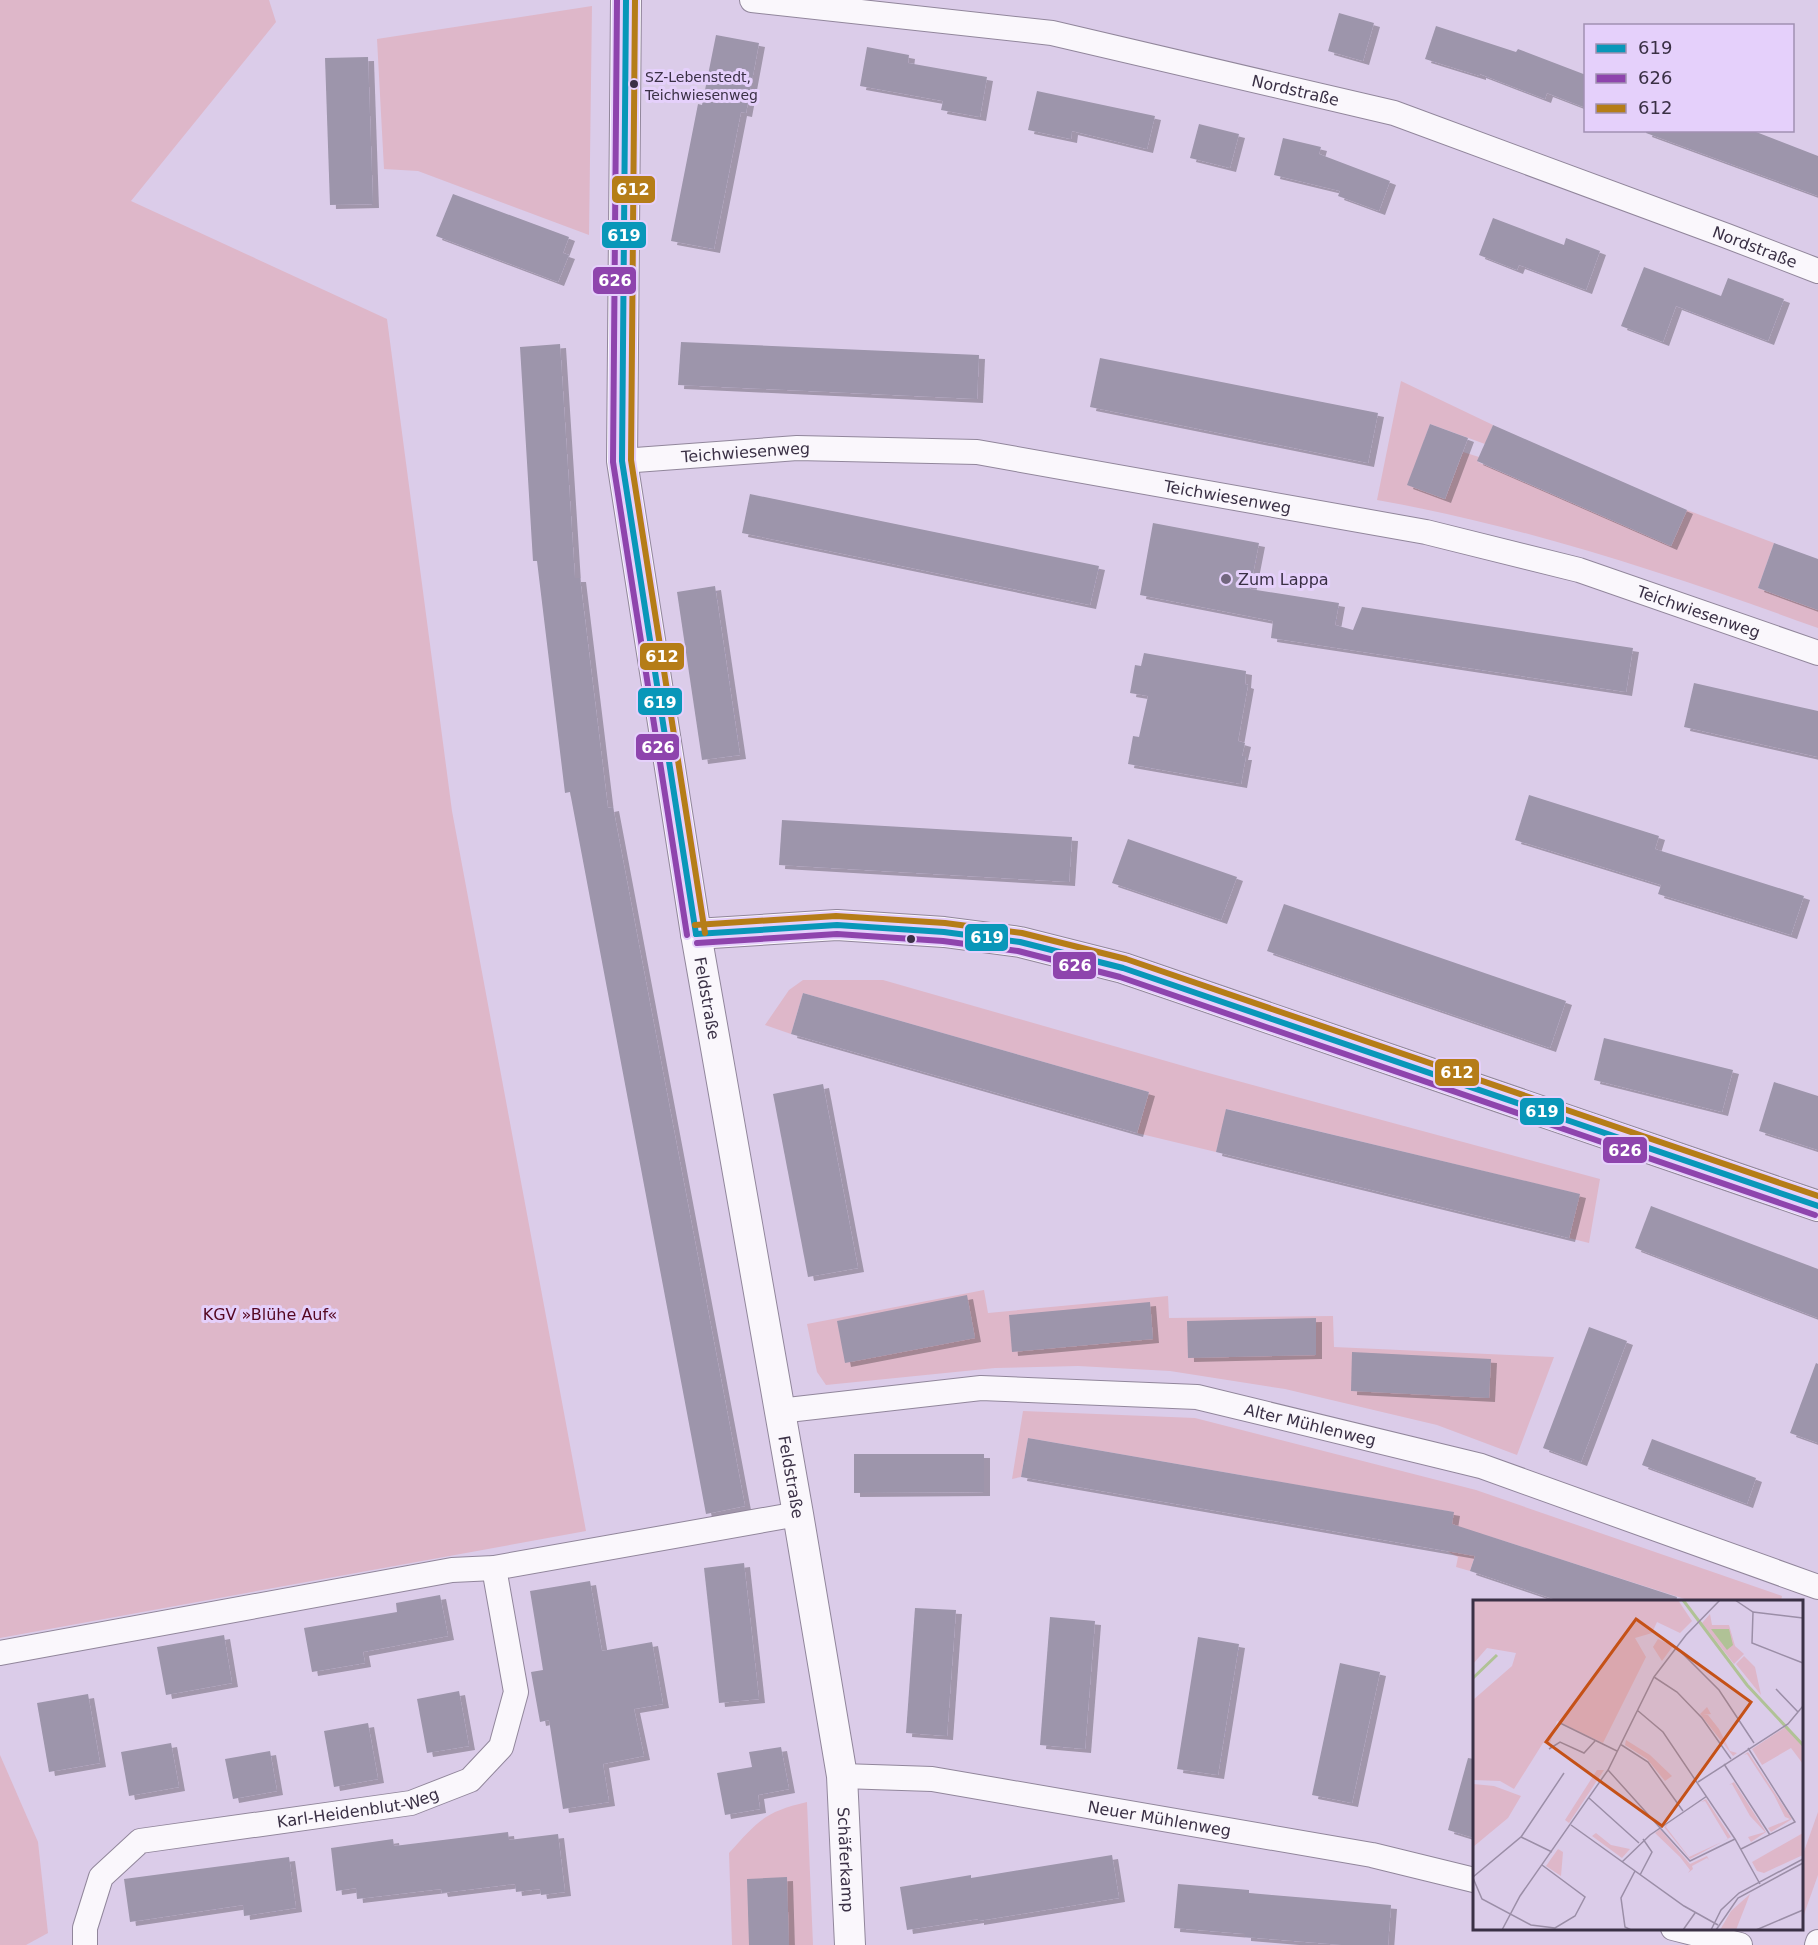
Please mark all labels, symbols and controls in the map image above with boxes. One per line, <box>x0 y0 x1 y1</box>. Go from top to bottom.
legend <box>1584 24 1794 132</box>
text: 619 <box>1638 37 1672 58</box>
text: 626 <box>1638 67 1672 88</box>
place label: SZ-Lebenstedt, Teichwiesenweg <box>644 69 758 103</box>
street label: Nordstraße <box>1250 71 1341 110</box>
marker: SZ-Lebenstedt, Teichwiesenweg <box>628 78 640 90</box>
text: 612 <box>1638 97 1672 118</box>
line badge: 612 <box>611 175 656 204</box>
text: 612 <box>616 180 650 199</box>
line badge: 619 <box>601 221 647 249</box>
street label: Nordstraße <box>1710 222 1800 272</box>
text: 619 <box>607 226 641 245</box>
line badge: 626 <box>592 266 637 295</box>
text: 626 <box>598 271 632 290</box>
street label: Teichwiesenweg <box>680 439 810 467</box>
street label: Teichwiesenweg <box>1161 476 1293 518</box>
place label: Zum Lappa <box>1238 570 1329 589</box>
marker: Zum Lappa <box>1219 572 1233 586</box>
street label: Teichwiesenweg <box>1634 582 1763 642</box>
line badge: 612 <box>639 642 685 671</box>
text: 612 <box>645 647 679 666</box>
line badge: 619 <box>637 687 683 716</box>
text: 619 <box>643 693 677 712</box>
line badge: 626 <box>635 733 680 761</box>
text: 626 <box>641 738 675 757</box>
line badge: 619 <box>964 923 1009 952</box>
text: 619 <box>970 928 1004 947</box>
unlabelled marker <box>905 933 917 945</box>
line badge: 626 <box>1052 951 1097 980</box>
street label: Feldstraße <box>690 955 723 1041</box>
text: 626 <box>1058 956 1092 975</box>
line badge: 612 <box>1434 1058 1480 1087</box>
text: 612 <box>1440 1063 1474 1082</box>
line badge: 619 <box>1519 1097 1565 1126</box>
text: 619 <box>1525 1102 1559 1121</box>
line badge: 626 <box>1602 1136 1648 1164</box>
text: 626 <box>1608 1141 1642 1160</box>
park label: KGV »Blühe Auf« <box>203 1305 337 1324</box>
street label: Alter Mühlenweg <box>1242 1400 1378 1450</box>
street label: Feldstraße <box>774 1434 808 1520</box>
inset map <box>1473 1600 1803 1930</box>
street label: Karl-Heidenblut-Weg <box>276 1784 442 1832</box>
street label: Neuer Mühlenweg <box>1086 1797 1233 1841</box>
street label: Schäferkamp <box>833 1806 857 1913</box>

